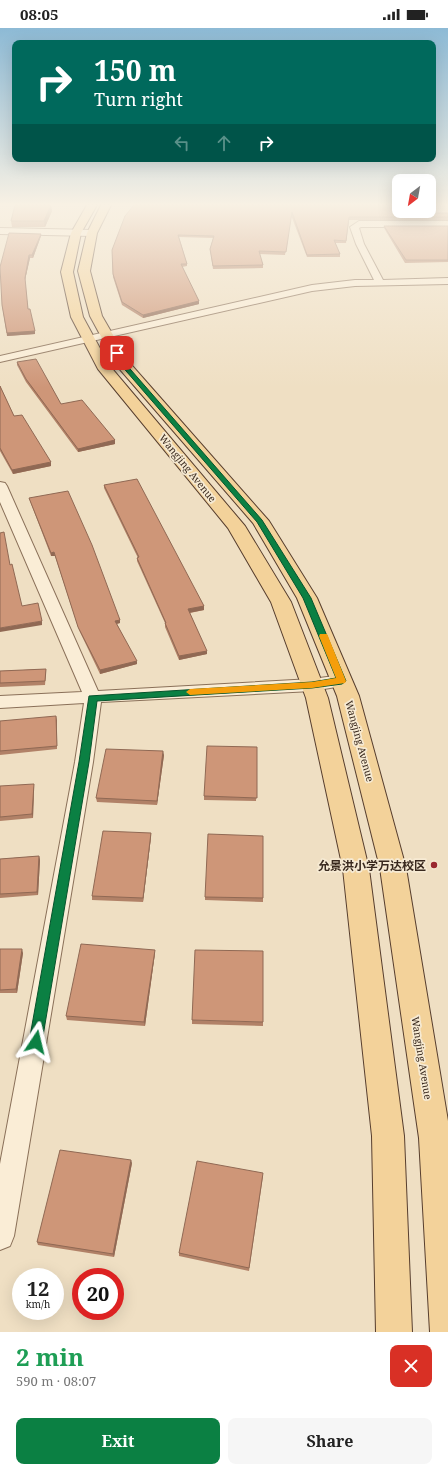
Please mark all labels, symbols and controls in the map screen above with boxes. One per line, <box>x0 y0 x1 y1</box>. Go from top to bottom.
text: 08:05 <box>20 4 58 24</box>
text: 150 m <box>94 51 176 89</box>
icon: right <box>28 56 80 108</box>
text: Turn right <box>94 87 183 111</box>
icon: left <box>171 132 193 154</box>
icon: ahead <box>213 132 235 154</box>
icon: right <box>255 132 277 154</box>
north arrow <box>392 174 436 218</box>
map controls <box>392 174 436 218</box>
pin <box>100 336 134 370</box>
icon: arrive <box>106 342 128 364</box>
street label: Wangjing Avenue <box>156 431 220 505</box>
street label: Wangjing Avenue <box>342 699 378 783</box>
place label: 允景洪小学万达校区 <box>318 857 426 874</box>
marker: 允景洪小学万达校区 <box>429 860 439 870</box>
street label: Wangjing Avenue <box>409 1016 435 1100</box>
position arrow <box>15 1021 57 1063</box>
speed limit sign: 20 <box>72 1268 124 1320</box>
text: 12 <box>27 1275 49 1302</box>
text: km/h <box>26 1297 50 1311</box>
text: 2 min <box>16 1340 84 1373</box>
button: close <box>390 1345 432 1387</box>
text: 590 m · 08:07 <box>16 1372 96 1390</box>
button: Exit <box>16 1418 220 1464</box>
button: Share <box>228 1418 432 1464</box>

